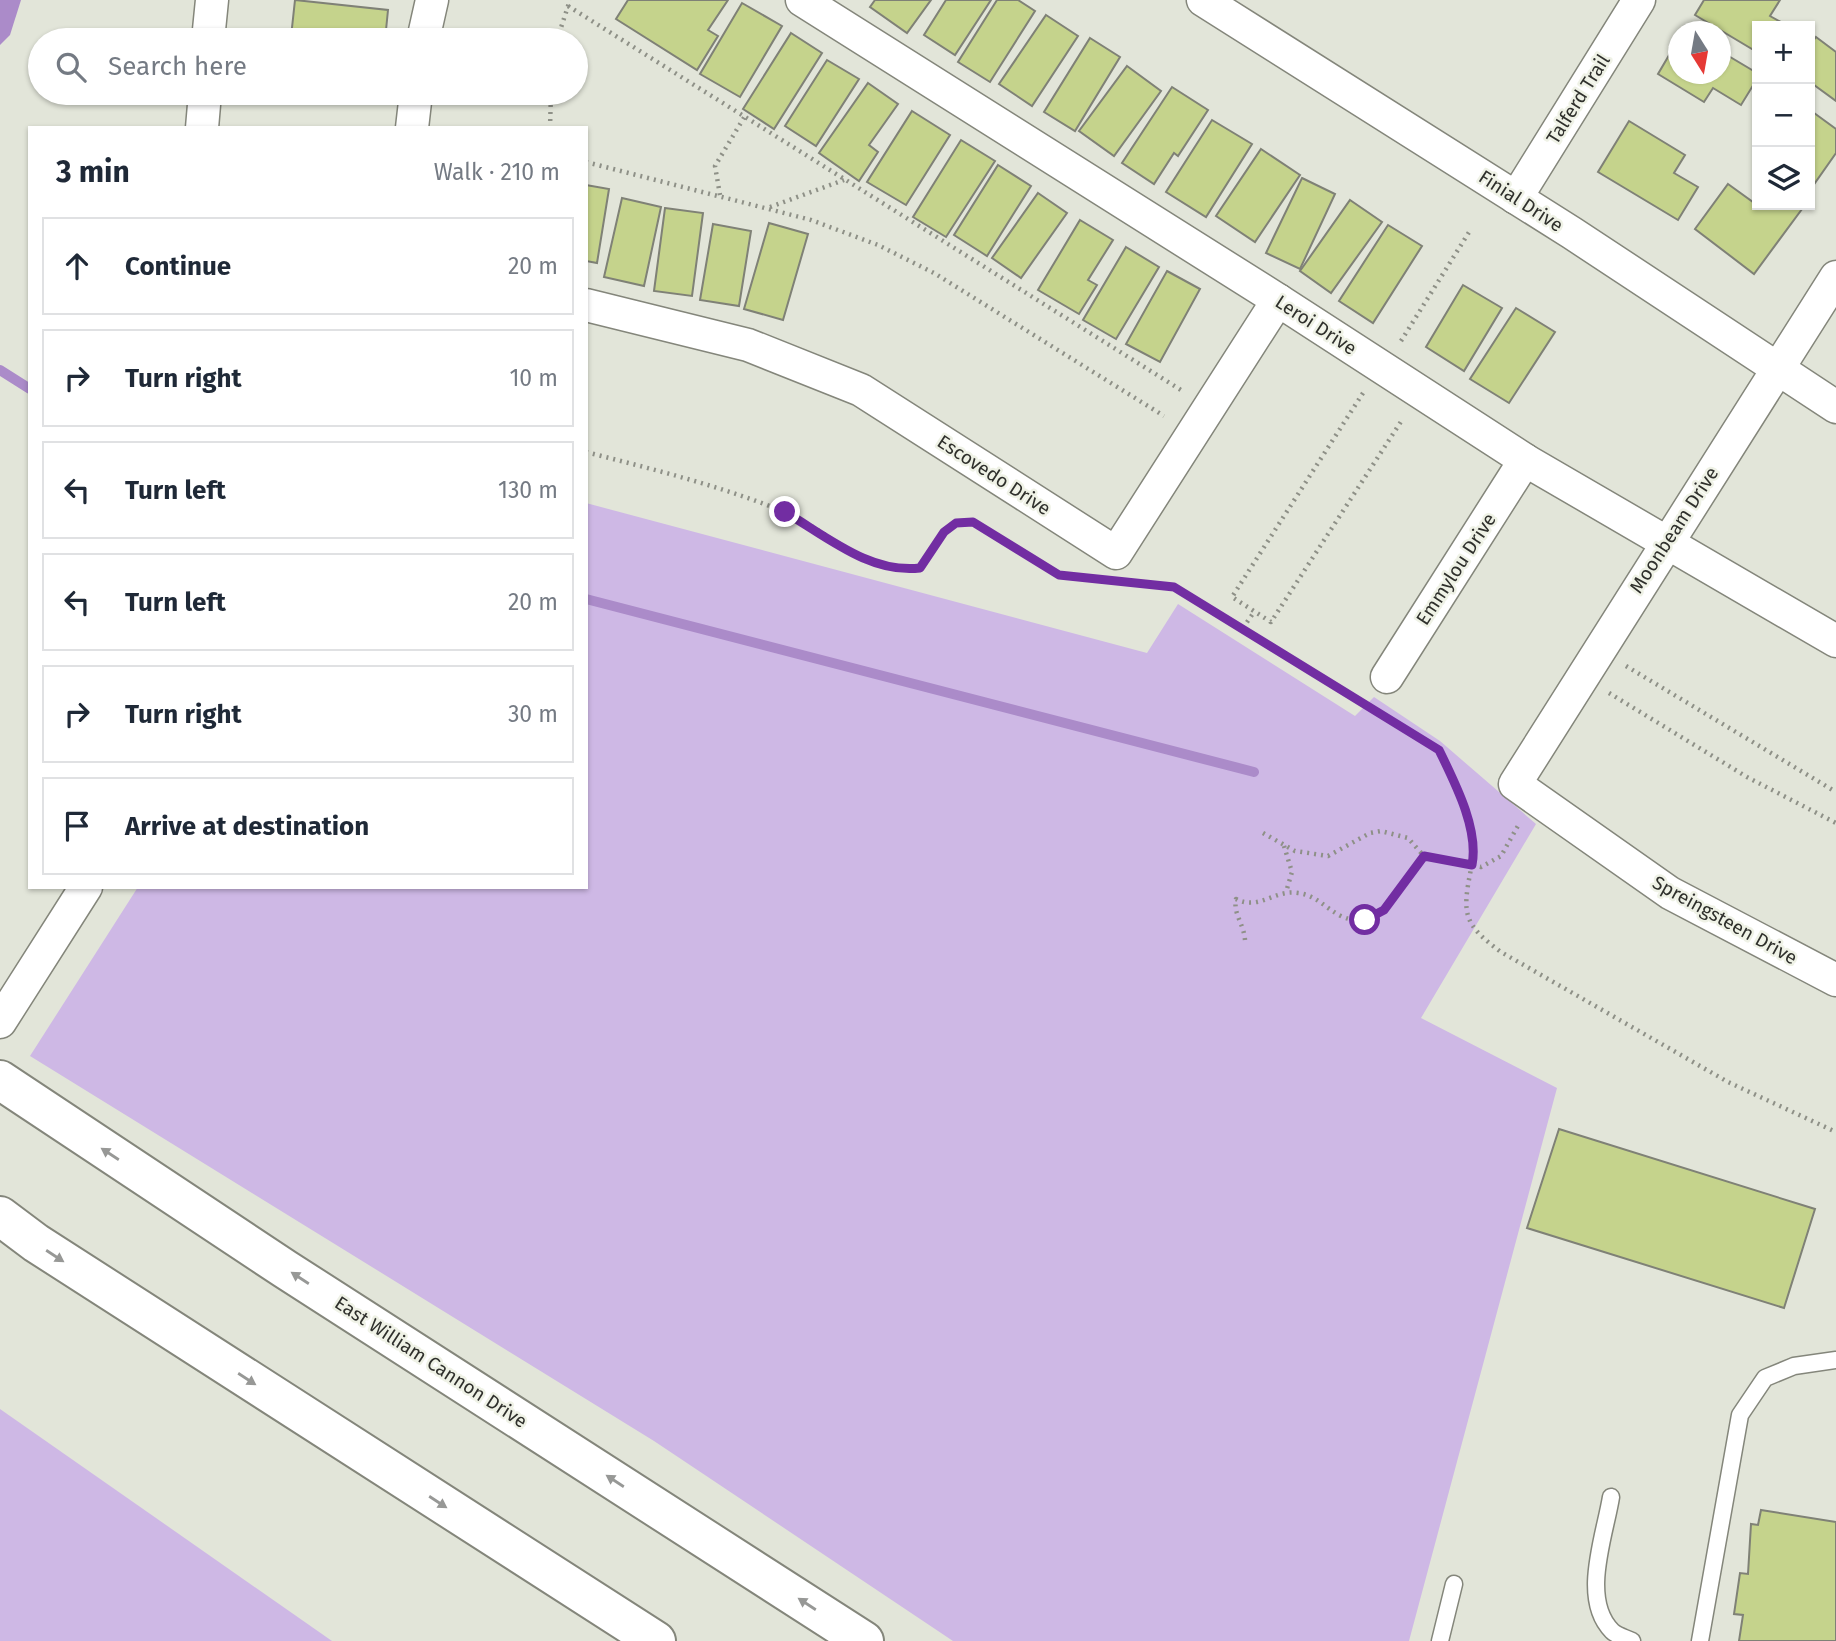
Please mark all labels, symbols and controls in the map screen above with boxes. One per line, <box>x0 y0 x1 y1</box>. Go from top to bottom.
north arrow <box>1668 21 1731 84</box>
map controls <box>1752 21 1815 210</box>
button: + <box>1752 21 1815 84</box>
search box <box>28 28 588 105</box>
icon: search <box>52 48 90 86</box>
street label: Talferd Trail <box>1541 50 1615 148</box>
text: Search here <box>108 51 247 82</box>
button: − <box>1752 84 1815 147</box>
button: layers <box>1752 147 1815 210</box>
text: 3 min <box>56 154 130 190</box>
text: Walk · 210 m <box>434 158 560 186</box>
street label: Finial Drive <box>1475 165 1567 237</box>
icon: ahead <box>58 247 96 285</box>
text: Continue <box>125 251 231 282</box>
text: 20 m <box>508 252 558 280</box>
street label: Leroi Drive <box>1271 290 1361 360</box>
icon: right <box>58 359 96 397</box>
text: Turn right <box>125 363 242 394</box>
text: 10 m <box>509 364 558 392</box>
street label: Escovedo Drive <box>933 430 1055 520</box>
street label: Moonbeam Drive <box>1625 463 1723 597</box>
icon: left <box>58 471 96 509</box>
text: Turn left <box>125 475 226 506</box>
text: 130 m <box>498 476 558 504</box>
route end <box>769 496 800 527</box>
street label: Emmylou Drive <box>1411 509 1501 629</box>
icon: left <box>58 583 96 621</box>
text: Turn left <box>125 587 226 618</box>
text: 20 m <box>508 588 558 616</box>
icon: right <box>58 695 96 733</box>
text: Turn right <box>125 699 242 730</box>
text: 30 m <box>508 700 558 728</box>
icon: arrive <box>58 807 96 845</box>
text: Arrive at destination <box>125 811 369 842</box>
street label: Spreingsteen Drive <box>1649 871 1801 969</box>
route start <box>1349 904 1380 935</box>
one-way arrow <box>100 1147 120 1160</box>
one-way arrow <box>46 1249 65 1262</box>
one-way arrow <box>291 1272 310 1285</box>
street label: East William Cannon Drive <box>330 1291 532 1433</box>
one-way arrow <box>237 1372 256 1385</box>
one-way arrow <box>606 1474 625 1487</box>
one-way arrow <box>428 1495 448 1508</box>
one-way arrow <box>797 1598 816 1611</box>

